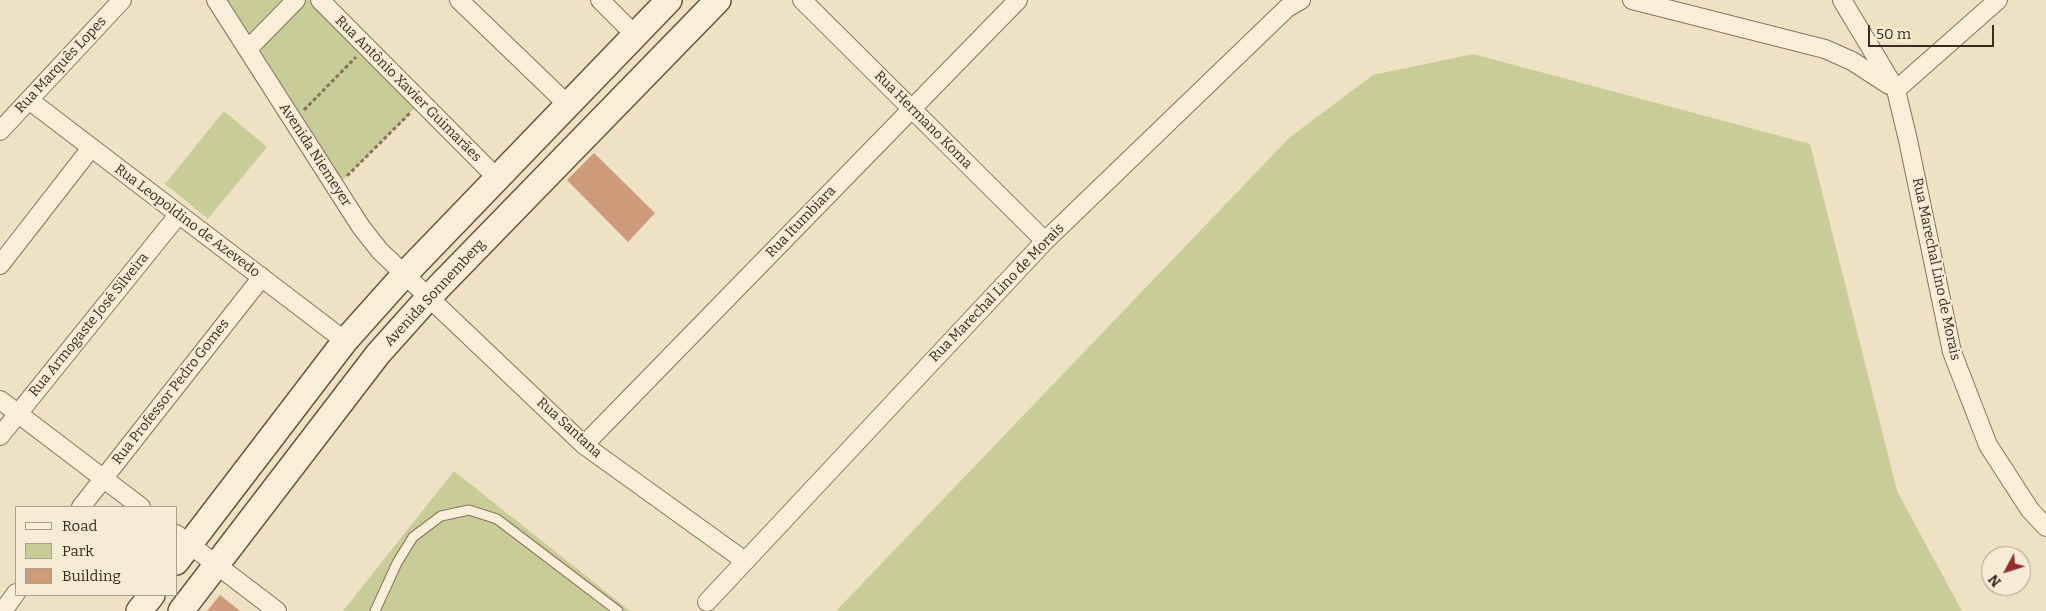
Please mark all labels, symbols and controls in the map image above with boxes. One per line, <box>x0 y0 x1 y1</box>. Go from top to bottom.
street label: Rua Antônio Xavier Guimarães <box>331 12 485 166</box>
street label: Rua Marquês Lopes <box>12 13 110 117</box>
scale bar <box>1871 15 1997 47</box>
text: 50 m <box>1876 25 1911 43</box>
street label: Rua Hermano Koma <box>870 67 976 173</box>
street label: Avenida Niemeyer <box>275 100 355 210</box>
street label: Rua Leopoldino de Azevedo <box>111 161 263 281</box>
street label: Rua Marechal Lino de Morais <box>1908 176 1964 362</box>
street label: Rua Itumbiara <box>763 183 839 261</box>
street label: Rua Marechal Lino de Morais <box>926 220 1068 366</box>
street label: Avenida Sonnemberg <box>381 236 489 350</box>
street label: Rua Armogaste José Silveira <box>26 250 152 400</box>
street label: Rua Professor Pedro Gomes <box>109 316 233 468</box>
street label: Rua Santana <box>533 394 605 462</box>
legend <box>15 506 178 596</box>
text: Road <box>62 517 97 535</box>
text: Park <box>62 542 94 560</box>
north arrow <box>1981 546 2031 596</box>
text: Building <box>62 567 121 585</box>
text: N <box>1985 571 2005 590</box>

